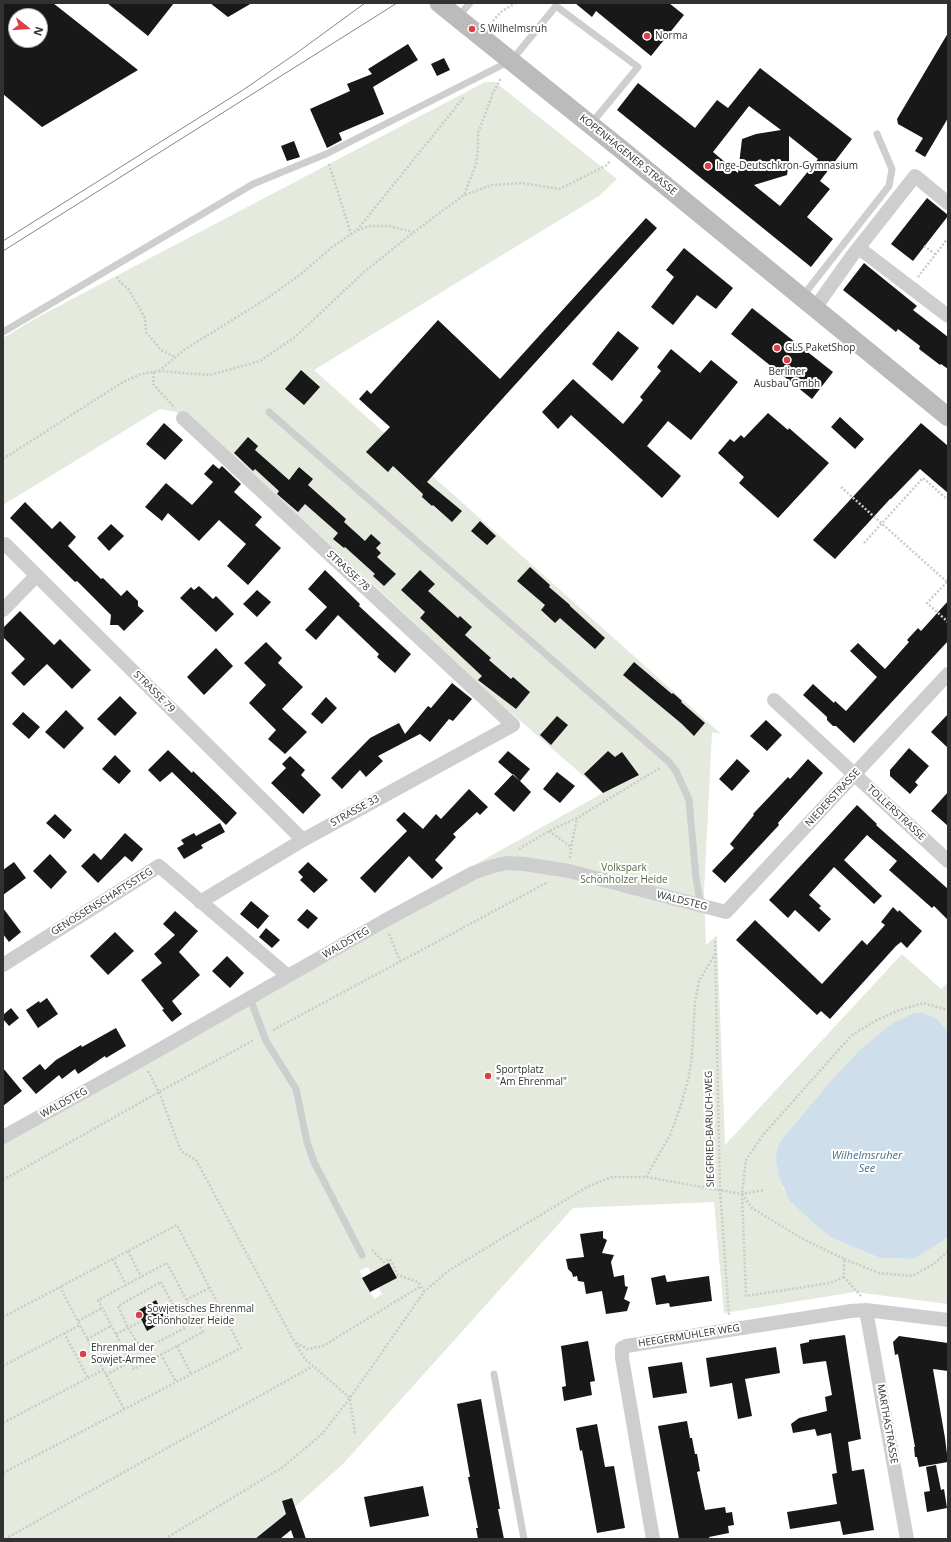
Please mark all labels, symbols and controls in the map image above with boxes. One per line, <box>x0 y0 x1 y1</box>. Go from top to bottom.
north arrow <box>8 8 48 48</box>
place label: S Wilhelmsruh <box>480 23 547 35</box>
marker: S Wilhelmsruh <box>467 24 477 34</box>
text: N <box>31 25 47 38</box>
place label: Norma <box>655 30 687 42</box>
marker: Norma <box>642 31 652 41</box>
street label: KOPENHAGENER STRASSE <box>577 112 679 198</box>
place label: Inge-Deutschkron-Gymnasium <box>716 160 858 172</box>
marker: Inge-Deutschkron-Gymnasium <box>703 161 713 171</box>
place label: GLS PaketShop <box>785 342 855 354</box>
marker: GLS PaketShop <box>772 343 782 353</box>
marker: Berliner Ausbau Gmbh <box>782 355 792 365</box>
place label: Berliner Ausbau Gmbh <box>754 366 820 390</box>
street label: STRASSE 78 <box>324 548 372 594</box>
street label: STRASSE 79 <box>131 669 177 715</box>
street label: NIEDERSTRASSE <box>803 767 863 829</box>
street label: TOLLERSTRASSE <box>864 783 928 843</box>
street label: STRASSE 33 <box>328 793 382 829</box>
park label: Volkspark Schönholzer Heide <box>580 862 668 886</box>
street label: GENOSSENSCHAFTSSTEG <box>49 866 155 938</box>
street label: WALDSTEG <box>655 889 709 913</box>
street label: WALDSTEG <box>321 925 371 961</box>
place label: Sportplatz "Am Ehrenmal" <box>496 1064 567 1088</box>
marker: Sportplatz "Am Ehrenmal" <box>483 1071 493 1081</box>
street label: SIEGFRIED-BARUCH-WEG <box>703 1071 717 1187</box>
street label: WALDSTEG <box>38 1085 90 1121</box>
water label: Wilhelmsruher See <box>832 1149 902 1175</box>
place label: Sowjetisches Ehrenmal Schönholzer Heide <box>147 1303 254 1326</box>
marker: Sowjetisches Ehrenmal Schönholzer Heide <box>134 1310 144 1320</box>
street label: HEEGERMÜHLER WEG <box>637 1322 741 1350</box>
place label: Ehrenmal der Sowjet-Armee <box>91 1342 156 1366</box>
marker: Ehrenmal der Sowjet-Armee <box>78 1349 88 1359</box>
street label: MARTHASTRASSE <box>874 1383 900 1465</box>

